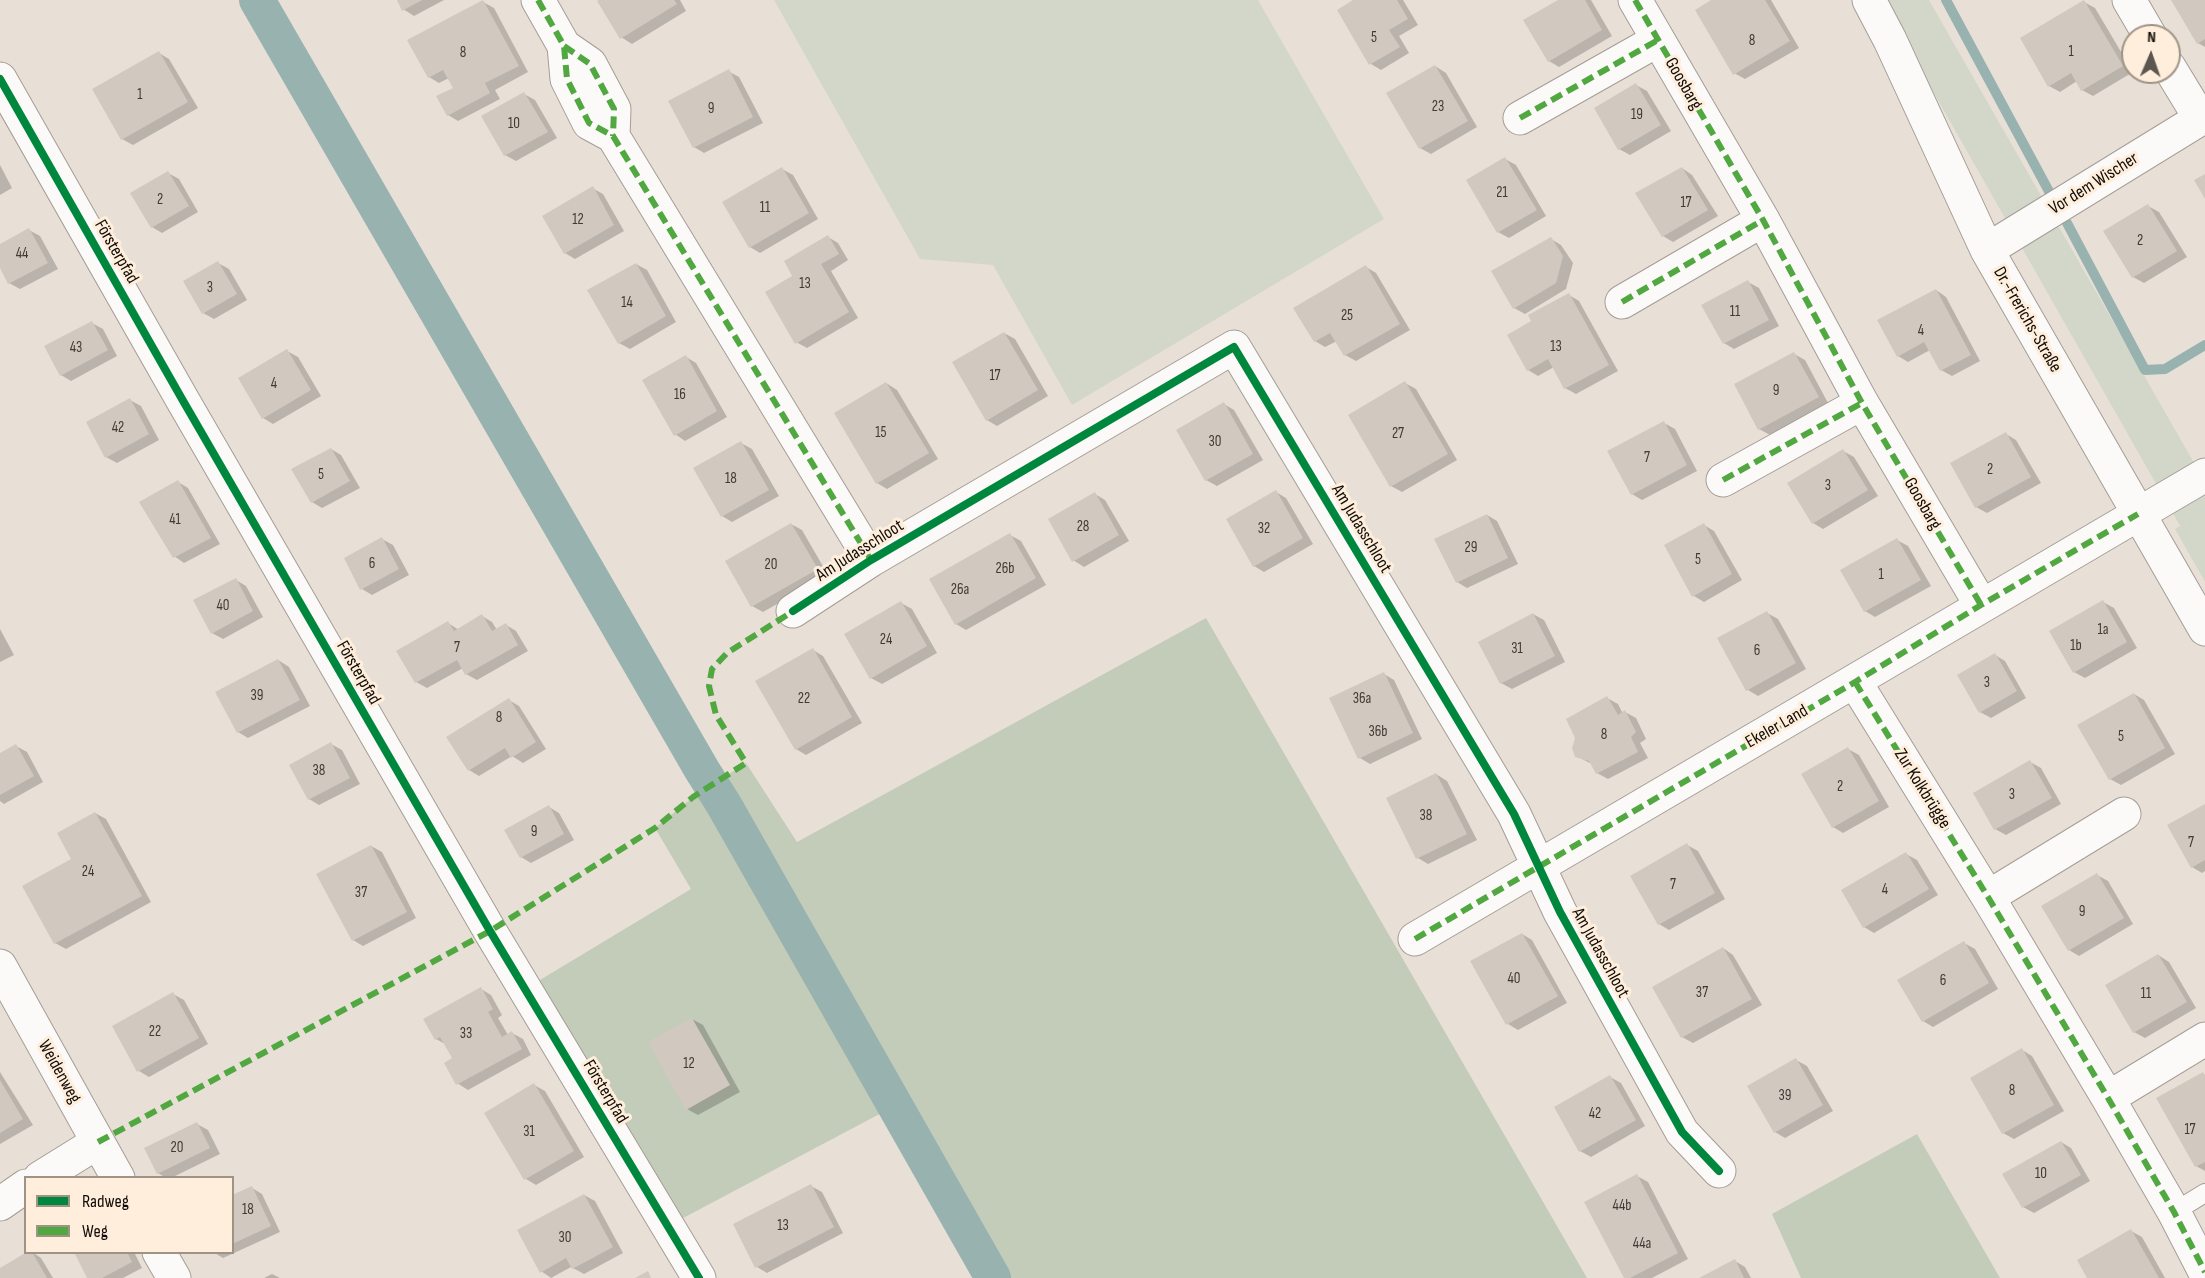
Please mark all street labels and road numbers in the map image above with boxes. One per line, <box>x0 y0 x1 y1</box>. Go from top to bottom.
street label: Goosbarg <box>1659 54 1707 114</box>
street label: Vor dem Wischer <box>2045 148 2143 220</box>
street label: Försterpfad <box>89 216 143 288</box>
street label: Dr.-Frerichs-Straße <box>1988 263 2066 377</box>
street label: Goosbarg <box>1898 474 1946 534</box>
street label: Am Judasschloot <box>1326 481 1396 577</box>
street label: Am Judasschloot <box>812 515 908 587</box>
street label: Försterpfad <box>331 637 385 709</box>
street label: Ekeler Land <box>1742 700 1812 754</box>
street label: Zur Kolkbrügge <box>1889 745 1955 833</box>
street label: Am Judasschloot <box>1566 904 1634 1002</box>
street label: Weidenweg <box>33 1037 85 1107</box>
street label: Försterpfad <box>578 1056 632 1128</box>

